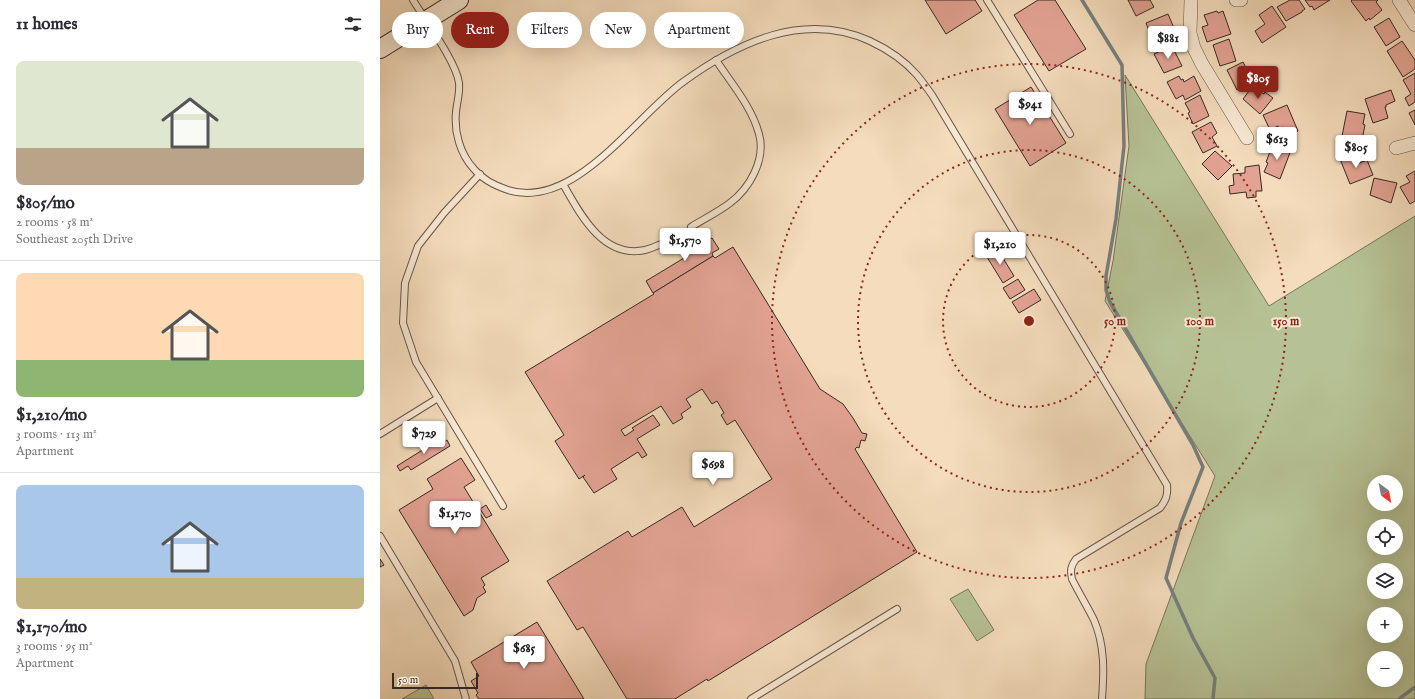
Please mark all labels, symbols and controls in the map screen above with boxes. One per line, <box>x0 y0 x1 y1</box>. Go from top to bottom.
chip: Buy <box>392 12 443 48</box>
chip: Rent <box>451 12 509 48</box>
chip: Filters <box>517 12 582 48</box>
chip: New <box>590 12 646 48</box>
chip: Apartment <box>654 12 744 48</box>
icon: filters <box>342 13 364 35</box>
text: 11 homes <box>16 14 77 35</box>
pin: $881 <box>1144 26 1192 60</box>
text: $881 <box>1157 30 1179 47</box>
pin: $805 <box>1234 66 1282 100</box>
text: $805 <box>1246 70 1270 87</box>
icon: home <box>154 87 226 159</box>
pin: $941 <box>1006 92 1054 126</box>
text: $941 <box>1018 96 1042 113</box>
pin: $613 <box>1253 127 1301 161</box>
text: $613 <box>1266 131 1288 148</box>
pin: $805 <box>1332 135 1380 169</box>
text: $805 <box>1344 139 1368 156</box>
text: $805/mo <box>16 193 75 214</box>
text: 2 rooms · 58 m² <box>16 214 93 231</box>
pin: $1,570 <box>652 228 718 262</box>
text: Southeast 205th Drive <box>16 231 133 248</box>
text: $1,570 <box>669 232 701 249</box>
pin: $1,210 <box>967 232 1033 266</box>
text: $1,210 <box>984 236 1016 253</box>
icon: home <box>154 299 226 371</box>
centre of rings <box>1022 314 1036 328</box>
text: 50 m <box>1104 314 1127 329</box>
text: 100 m <box>1186 314 1215 329</box>
text: 150 m <box>1273 314 1300 329</box>
text: $1,210/mo <box>16 405 87 426</box>
pin: $729 <box>400 421 448 455</box>
text: $729 <box>411 425 437 442</box>
text: 3 rooms · 113 m² <box>16 426 97 443</box>
text: Apartment <box>16 443 74 460</box>
pin: $698 <box>689 452 737 486</box>
text: $698 <box>701 456 725 473</box>
north arrow <box>1367 475 1403 511</box>
map controls <box>1367 475 1403 687</box>
pin: $1,170 <box>422 501 488 535</box>
text: $1,170 <box>439 505 471 522</box>
icon: home <box>154 511 226 583</box>
button: locate <box>1367 519 1403 555</box>
button: layers <box>1367 563 1403 599</box>
button: + <box>1367 607 1403 643</box>
text: $1,170/mo <box>16 617 87 638</box>
pin: $685 <box>500 636 548 670</box>
text: 3 rooms · 95 m² <box>16 638 93 655</box>
text: $685 <box>513 640 535 657</box>
button: − <box>1367 651 1403 687</box>
text: Apartment <box>16 655 74 672</box>
scale bar <box>392 671 478 690</box>
text: 50 m <box>398 673 418 687</box>

